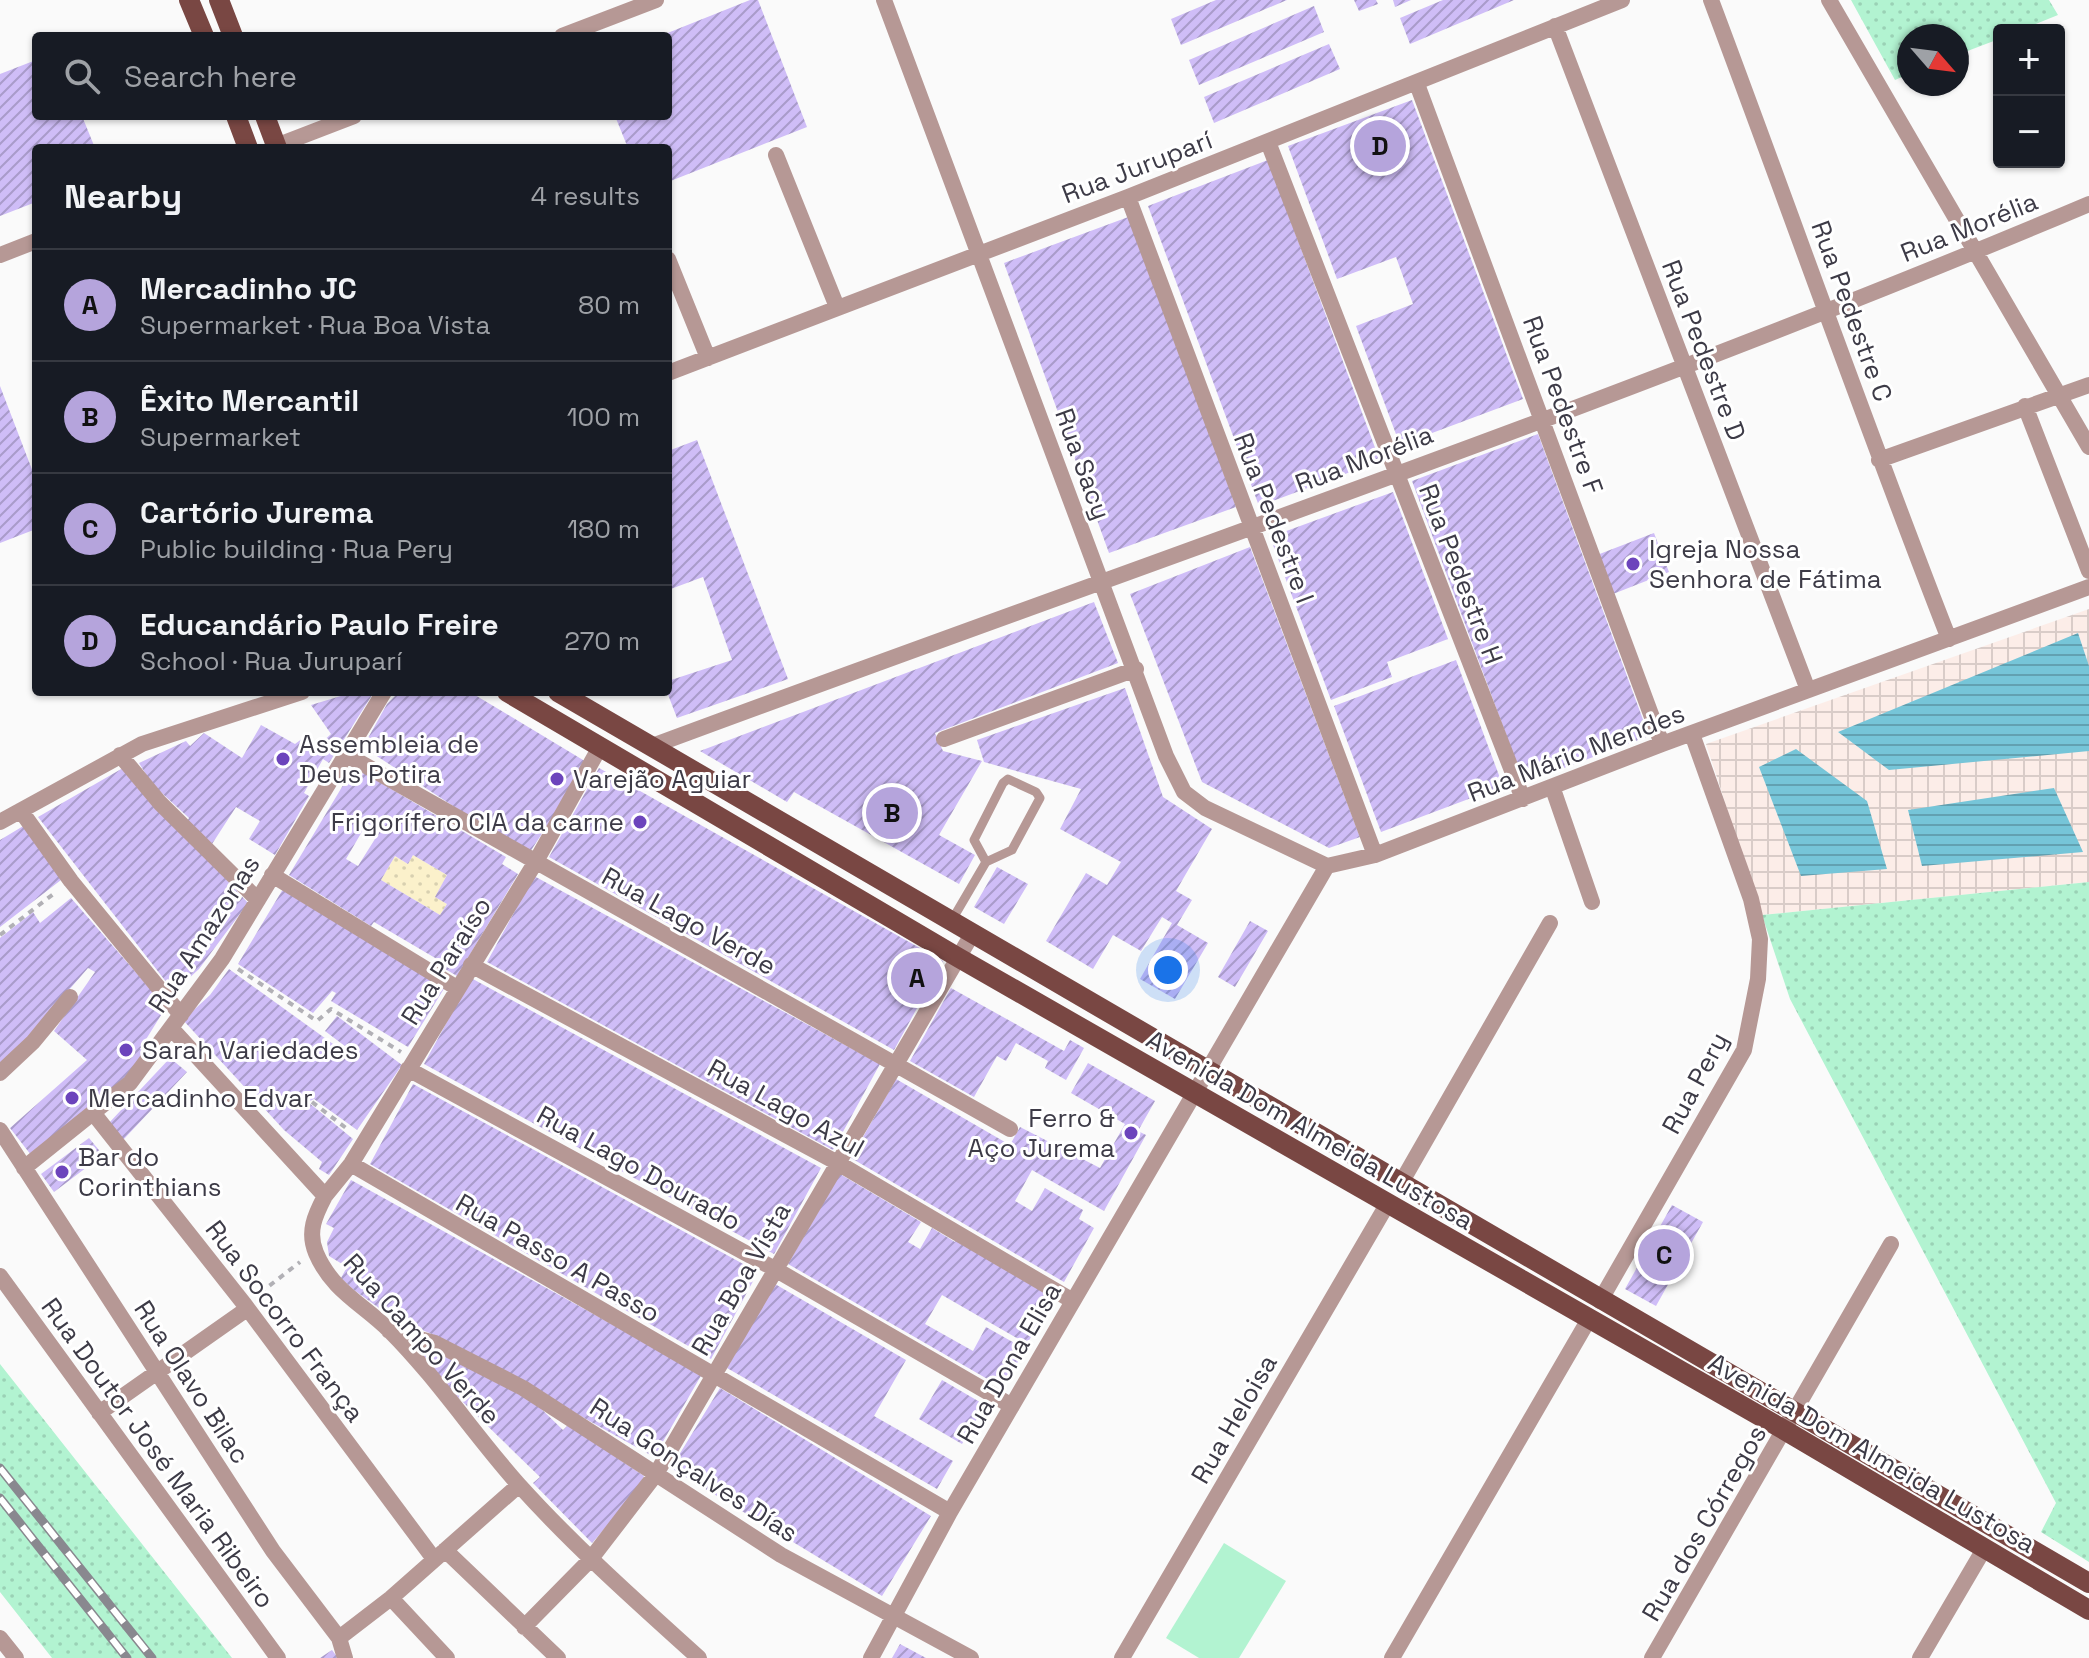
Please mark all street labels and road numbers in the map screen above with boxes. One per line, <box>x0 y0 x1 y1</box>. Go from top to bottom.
street label: Rua Juruparí <box>1057 123 1218 211</box>
street label: Rua Morélia <box>1895 184 2043 270</box>
street label: Rua Pedestre C <box>1804 216 1900 406</box>
street label: Rua Pedestre D <box>1654 255 1754 445</box>
street label: Rua Pedestre F <box>1515 311 1611 499</box>
street label: Rua Sacy <box>1047 404 1119 524</box>
street label: Rua Morélia <box>1290 417 1438 501</box>
street label: Rua Pedestre I <box>1226 428 1322 608</box>
street label: Rua Pedestre H <box>1411 479 1511 669</box>
street label: Rua Mário Mendes <box>1463 696 1689 810</box>
street label: Rua Amazonas <box>140 849 268 1019</box>
street label: Rua Lago Verde <box>596 859 782 983</box>
street label: Rua Paraíso <box>393 891 499 1031</box>
street label: Avenida Dom Almeida Lustosa <box>1140 1022 1480 1238</box>
street label: Rua Pery <box>1654 1026 1736 1140</box>
street label: Rua Lago Azul <box>702 1051 870 1165</box>
street label: Rua Lago Dourado <box>531 1098 747 1238</box>
street label: Rua Passo A Passo <box>450 1186 666 1330</box>
street label: Rua Boa Vista <box>683 1196 799 1362</box>
street label: Rua Socorro França <box>198 1213 372 1429</box>
street label: Rua Campo Verde <box>336 1246 508 1432</box>
street label: Rua Dona Elisa <box>949 1276 1069 1450</box>
street label: Rua Doutor José Maria Ribeiro <box>34 1291 282 1615</box>
street label: Rua Olavo Bilac <box>126 1294 258 1470</box>
street label: Avenida Dom Almeida Lustosa <box>1702 1345 2042 1561</box>
street label: Rua Heloisa <box>1183 1348 1285 1490</box>
street label: Rua Gonçalves Días <box>584 1390 804 1550</box>
street label: Rua dos Córregos <box>1634 1419 1774 1627</box>

